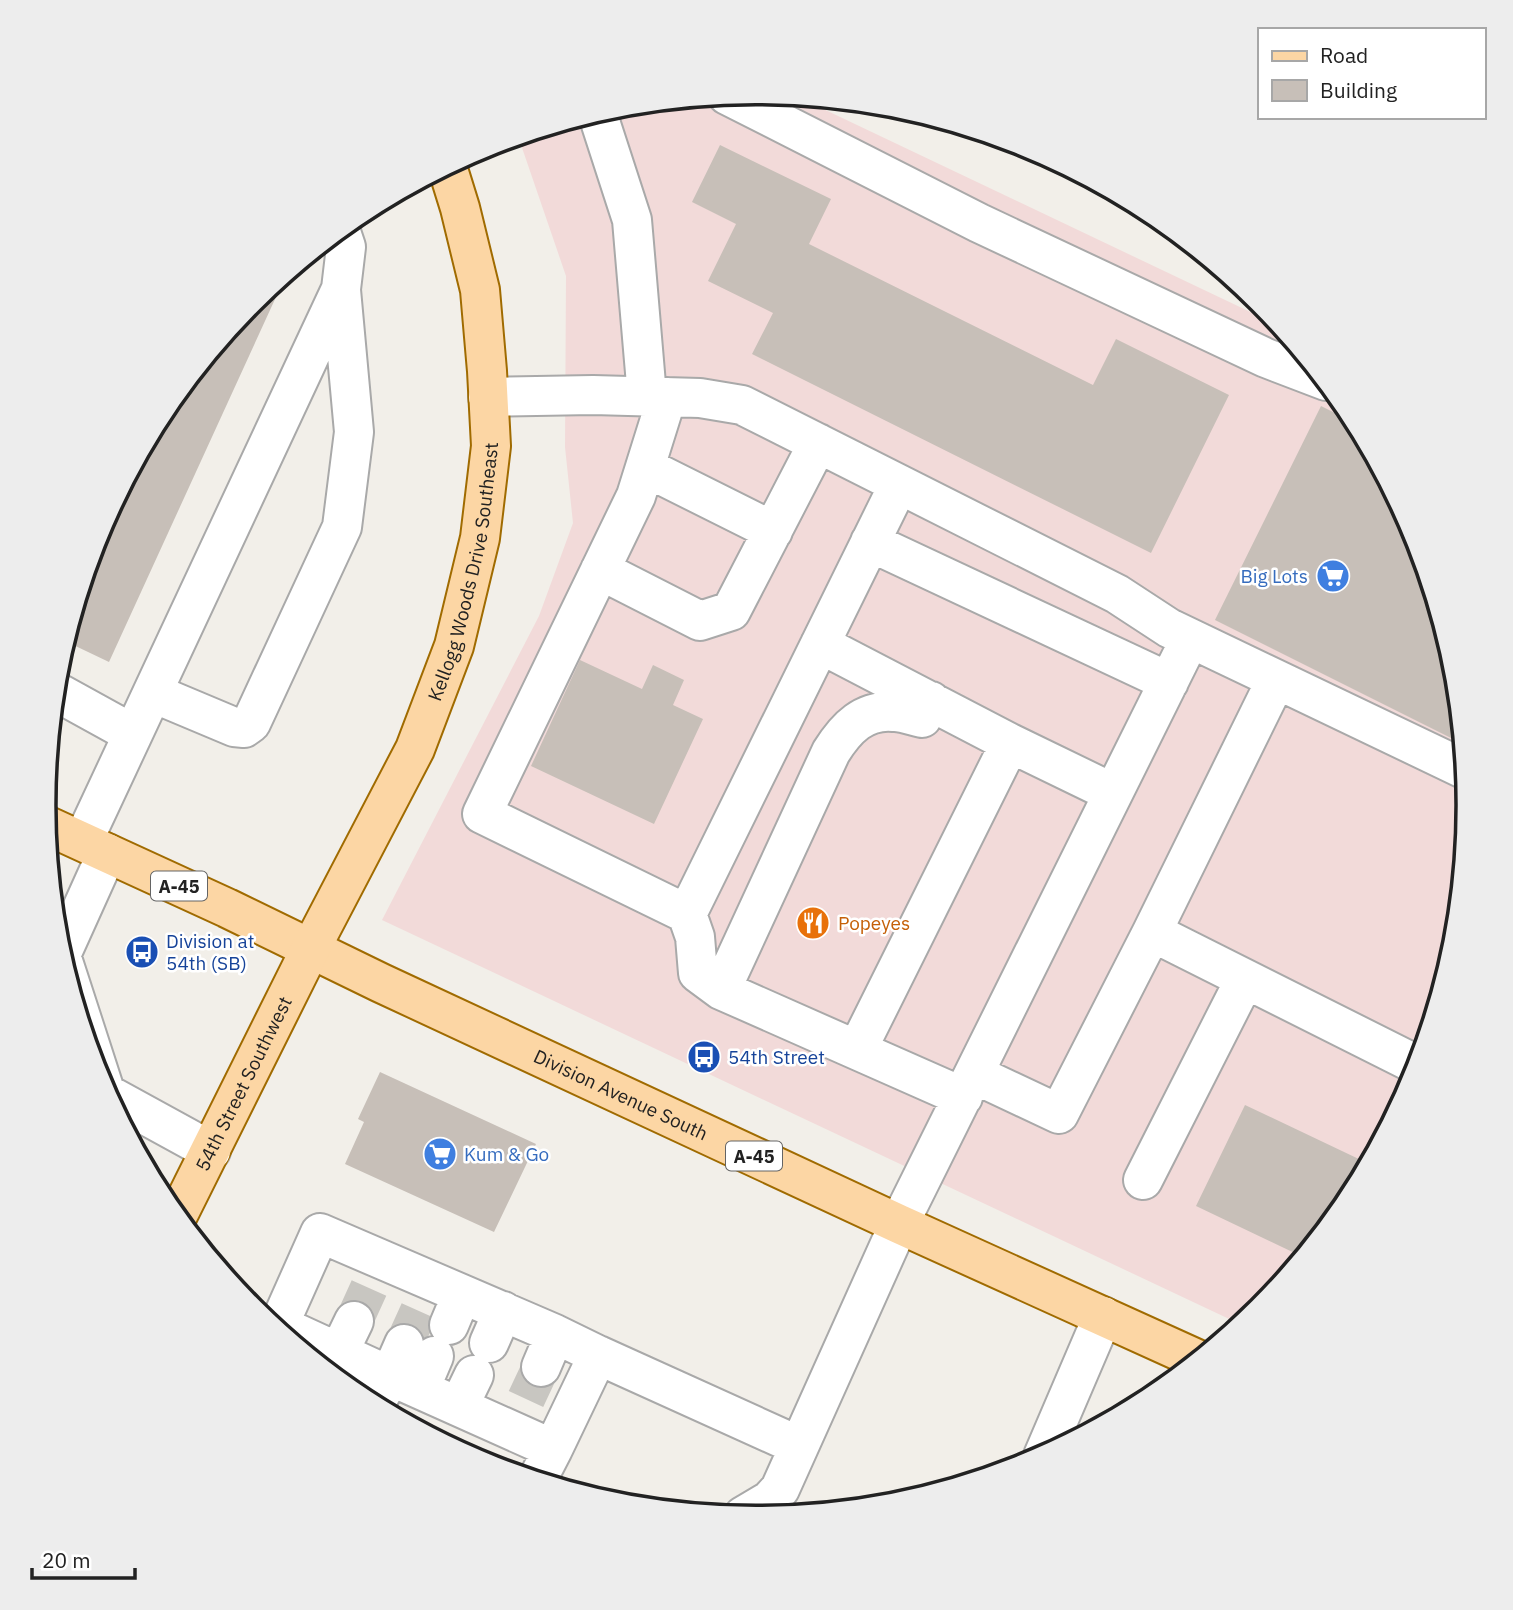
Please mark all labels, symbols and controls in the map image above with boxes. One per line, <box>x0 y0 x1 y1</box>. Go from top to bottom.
legend <box>1258 28 1485 119</box>
text: Road <box>1320 41 1368 69</box>
text: Building <box>1320 76 1397 104</box>
street label: Kellogg Woods Drive Southeast <box>422 442 503 704</box>
supermarket icon: Big Lots <box>1314 557 1352 595</box>
place label: Big Lots <box>1240 564 1308 588</box>
road number: A-45 <box>151 872 207 900</box>
restaurant icon: Popeyes <box>794 904 832 942</box>
place label: Popeyes <box>838 911 910 935</box>
place label: Division at 54th (SB) <box>166 929 254 975</box>
bus stop icon: Division at 54th (SB) <box>123 933 161 971</box>
street label: 54th Street Southwest <box>190 992 297 1175</box>
bus stop icon: 54th Street <box>685 1038 723 1076</box>
street label: Division Avenue South <box>530 1044 712 1145</box>
place label: 54th Street <box>728 1045 825 1069</box>
supermarket icon: Kum & Go <box>421 1135 459 1173</box>
place label: Kum & Go <box>464 1142 549 1166</box>
road number: A-45 <box>726 1142 782 1170</box>
scale bar <box>32 1536 135 1580</box>
text: 20 m <box>42 1546 91 1574</box>

